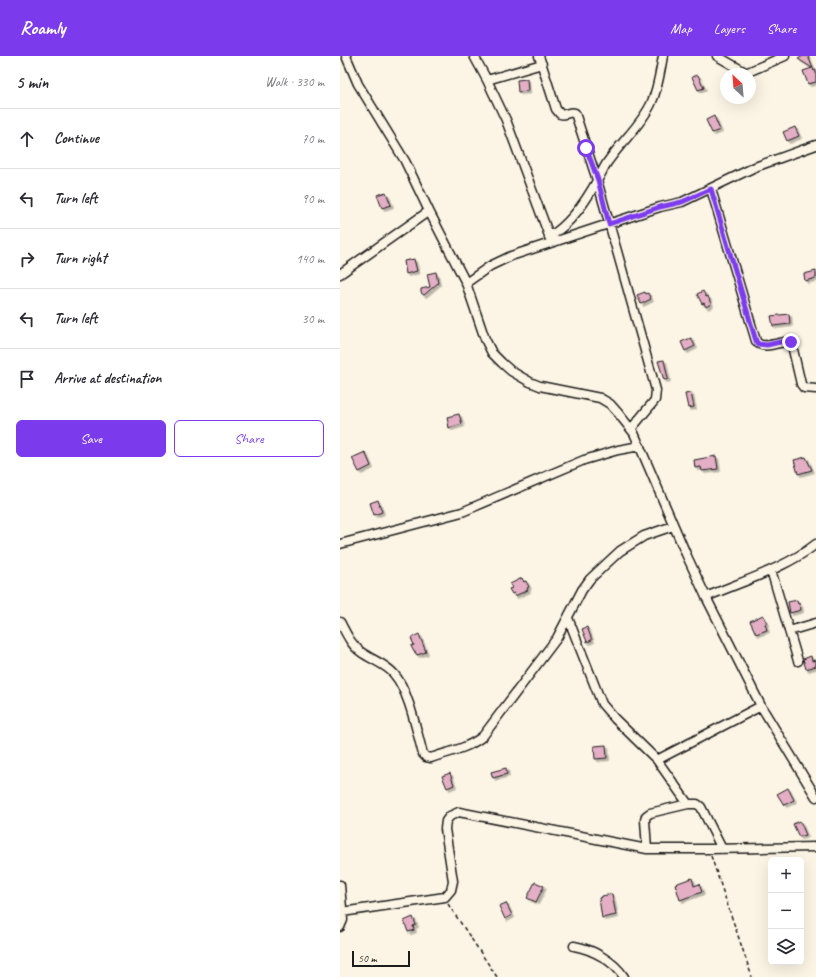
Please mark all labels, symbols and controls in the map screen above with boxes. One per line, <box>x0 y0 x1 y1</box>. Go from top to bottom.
text: Roamly <box>20 16 66 40</box>
text: Map <box>670 20 692 37</box>
text: Layers <box>714 20 745 37</box>
text: Share <box>767 20 796 37</box>
north arrow <box>720 68 756 104</box>
text: 5 min <box>16 72 48 93</box>
text: Walk · 330 m <box>265 74 324 90</box>
icon: ahead <box>16 128 38 150</box>
text: Continue <box>54 129 99 148</box>
text: 70 m <box>302 131 324 147</box>
route start <box>577 139 595 157</box>
icon: left <box>16 188 38 210</box>
text: Turn left <box>54 189 97 208</box>
text: 90 m <box>302 191 324 207</box>
icon: right <box>16 248 38 270</box>
text: Turn right <box>54 249 107 268</box>
text: 140 m <box>296 251 324 267</box>
icon: left <box>16 308 38 330</box>
text: Turn left <box>54 309 97 328</box>
text: 30 m <box>302 311 324 327</box>
route end <box>782 333 800 351</box>
icon: arrive <box>16 368 38 390</box>
text: Arrive at destination <box>54 369 161 388</box>
button: Save <box>16 420 166 457</box>
button: Share <box>174 420 324 457</box>
map controls <box>768 857 804 965</box>
button: + <box>768 857 804 893</box>
button: − <box>768 893 804 929</box>
button: layers <box>768 929 804 965</box>
scale bar <box>352 949 410 968</box>
text: 50 m <box>358 951 377 965</box>

